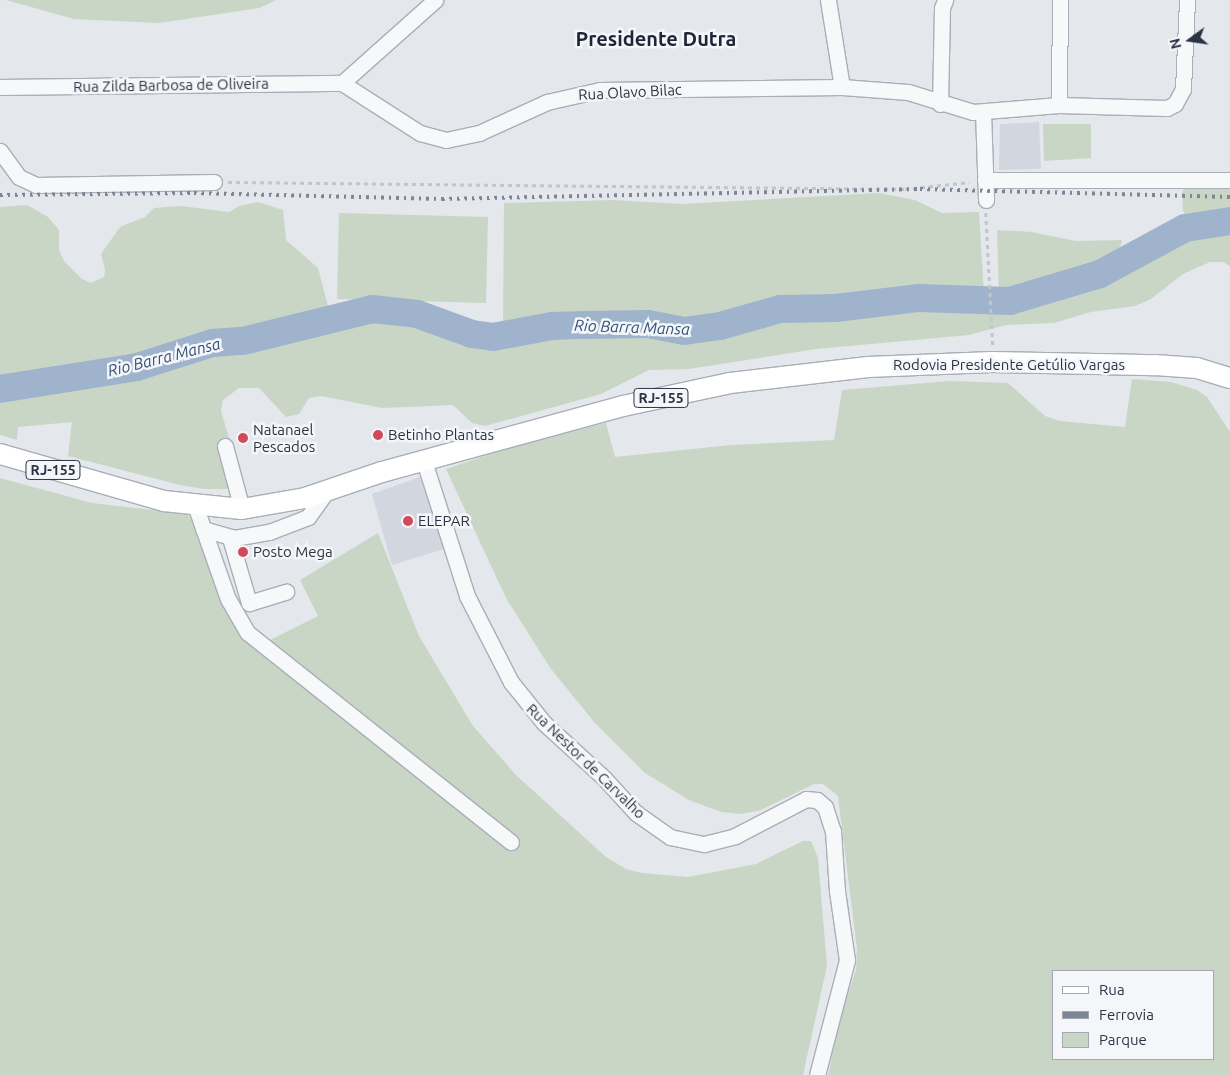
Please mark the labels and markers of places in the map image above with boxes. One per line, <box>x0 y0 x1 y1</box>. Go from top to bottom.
place label: Natanael Pescados <box>253 420 315 455</box>
place label: Betinho Plantas <box>388 426 494 444</box>
marker: Betinho Plantas <box>372 429 384 441</box>
marker: Natanael Pescados <box>237 432 249 444</box>
place label: ELEPAR <box>418 512 470 530</box>
marker: ELEPAR <box>402 515 414 527</box>
place label: Posto Mega <box>253 543 333 561</box>
marker: Posto Mega <box>237 546 249 558</box>

